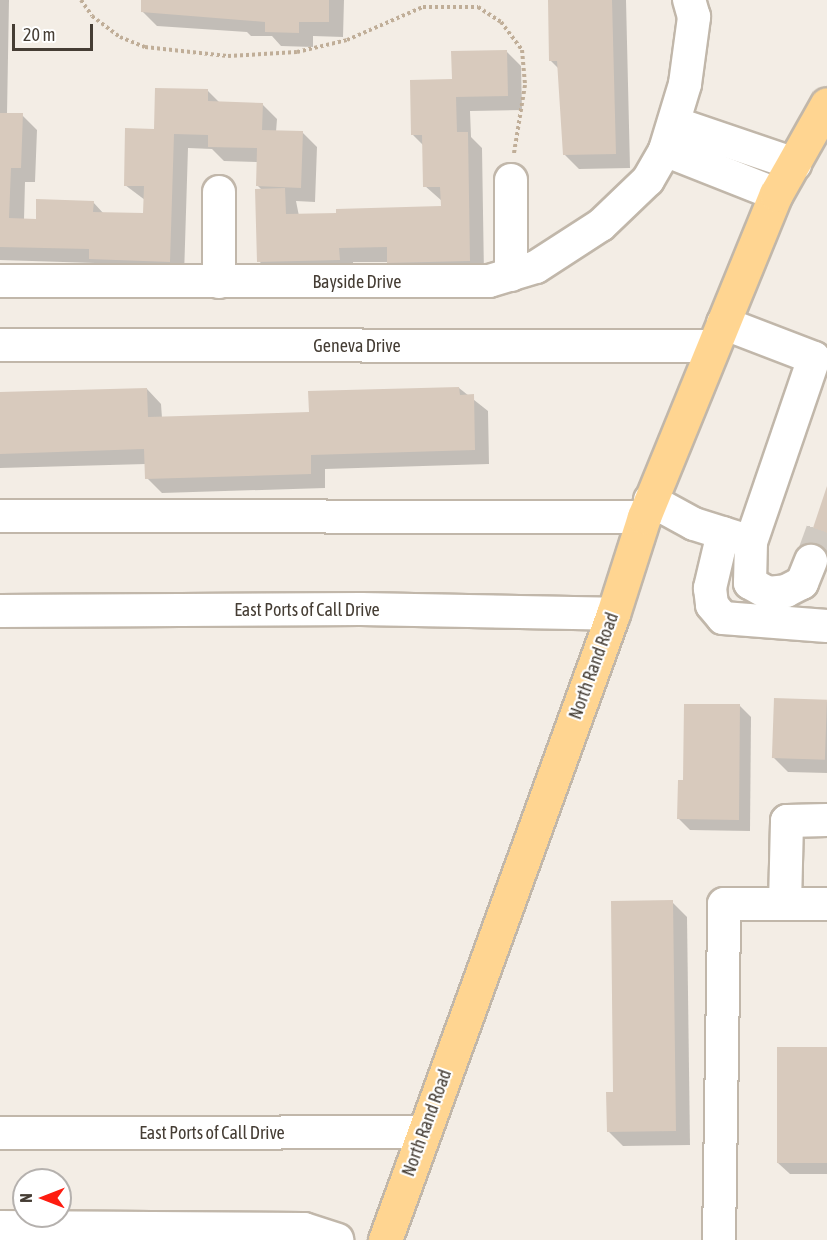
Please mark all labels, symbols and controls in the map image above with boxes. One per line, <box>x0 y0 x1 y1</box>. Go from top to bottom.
scale bar <box>15 12 96 50</box>
text: 20 m <box>23 24 55 45</box>
street label: Bayside Drive <box>313 271 401 293</box>
street label: Geneva Drive <box>313 335 401 357</box>
street label: East Ports of Call Drive <box>234 599 380 621</box>
street label: North Rand Road <box>565 610 623 722</box>
street label: North Rand Road <box>398 1067 456 1179</box>
street label: East Ports of Call Drive <box>139 1122 285 1144</box>
north arrow <box>12 1168 72 1228</box>
text: N <box>17 1193 35 1203</box>

